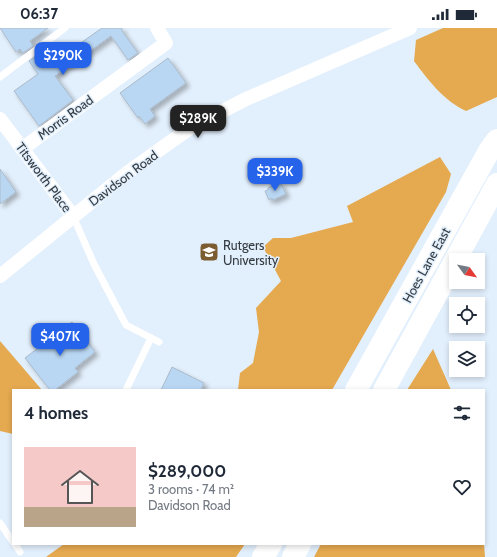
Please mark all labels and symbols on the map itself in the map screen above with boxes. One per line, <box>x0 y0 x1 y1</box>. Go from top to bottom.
pin: $290K <box>35 42 91 76</box>
street label: Morris Road <box>34 91 96 143</box>
pin: $289K <box>170 105 226 139</box>
street label: Titsworth Place <box>12 139 76 215</box>
street label: Davidson Road <box>85 147 161 209</box>
pin: $339K <box>247 158 303 192</box>
street label: Hoes Lane East <box>399 224 454 306</box>
place label: Rutgers University <box>223 237 279 268</box>
school or university icon: Rutgers University <box>198 241 220 263</box>
north arrow <box>449 253 485 289</box>
pin: $407K <box>32 323 88 357</box>

